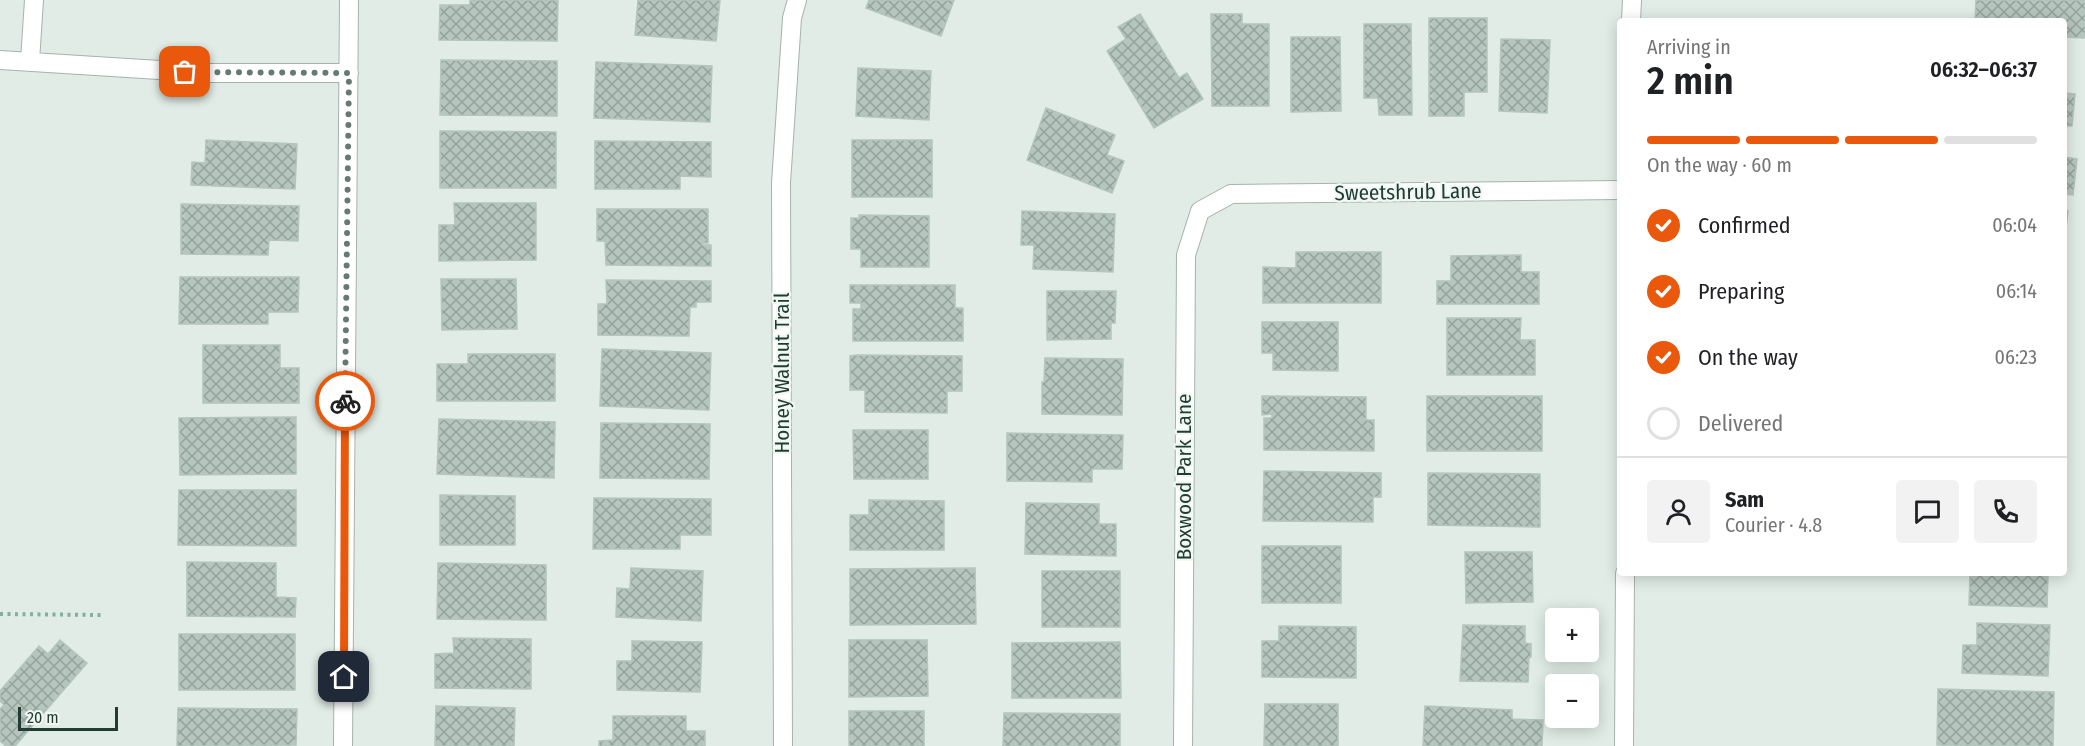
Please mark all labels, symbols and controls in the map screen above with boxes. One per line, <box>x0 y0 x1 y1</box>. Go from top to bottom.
text: Arriving in <box>1647 35 1731 59</box>
pin <box>159 46 210 97</box>
icon: bag <box>168 55 201 88</box>
text: 06:32–06:37 <box>1930 56 2037 83</box>
text: 2 min <box>1647 58 1734 104</box>
text: On the way · 60 m <box>1647 153 1792 177</box>
street label: Sweetshrub Lane <box>1334 178 1482 206</box>
icon: check <box>1647 209 1680 242</box>
text: Confirmed <box>1698 212 1791 239</box>
text: 06:04 <box>1992 213 2037 237</box>
icon: check <box>1647 275 1680 308</box>
text: Preparing <box>1698 278 1784 305</box>
text: 06:14 <box>1996 279 2037 303</box>
street label: Honey Walnut Trail <box>769 292 795 453</box>
icon: check <box>1647 341 1680 374</box>
text: On the way <box>1698 344 1798 371</box>
text: 06:23 <box>1995 345 2037 369</box>
courier <box>315 371 375 431</box>
icon: bike <box>329 385 362 418</box>
street label: Boxwood Park Lane <box>1171 394 1197 560</box>
text: Delivered <box>1698 410 1783 437</box>
button: person <box>1647 480 1710 543</box>
button: chat <box>1896 480 1959 543</box>
button: phone <box>1974 480 2037 543</box>
text: Sam <box>1725 486 1764 513</box>
text: Courier · 4.8 <box>1725 513 1822 537</box>
map controls <box>1545 608 1599 728</box>
button: + <box>1545 608 1599 662</box>
pin <box>318 651 369 702</box>
icon: home <box>327 660 360 693</box>
button: − <box>1545 674 1599 728</box>
scale bar <box>18 704 118 732</box>
text: 20 m <box>27 708 58 727</box>

